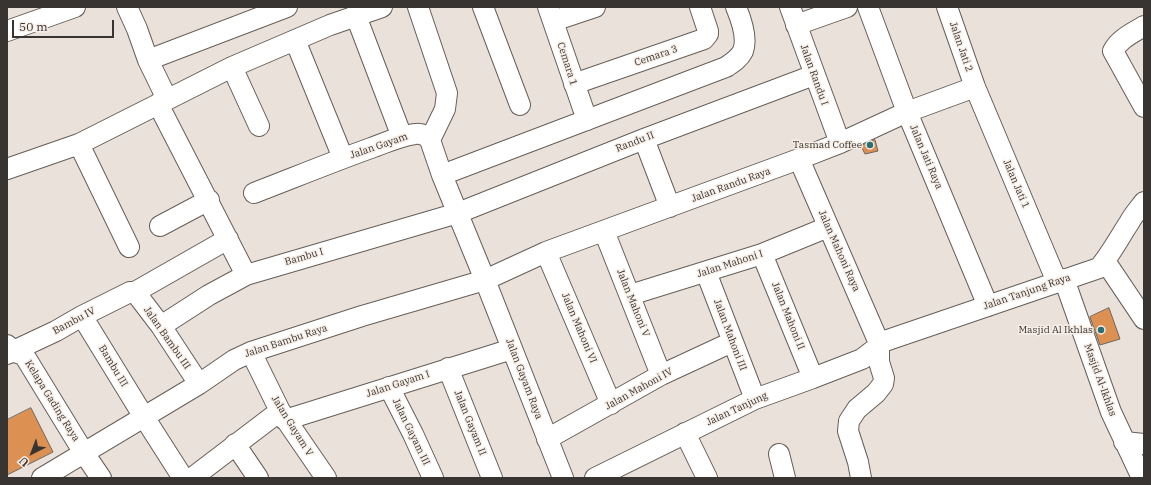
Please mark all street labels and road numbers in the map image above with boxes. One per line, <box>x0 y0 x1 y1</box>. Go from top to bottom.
street label: Jalan Jati 2 <box>947 20 975 74</box>
street label: Cemara 1 <box>554 41 580 87</box>
street label: Cemara 3 <box>633 43 679 69</box>
street label: Jalan Randu I <box>797 43 831 107</box>
street label: Jalan Jati Raya <box>907 123 945 191</box>
street label: Randu II <box>614 129 656 155</box>
street label: Jalan Gayam <box>349 131 409 161</box>
street label: Jalan Jati 1 <box>1000 158 1032 210</box>
street label: Jalan Randu Raya <box>690 165 772 205</box>
street label: Jalan Mahoni Raya <box>816 208 862 294</box>
street label: Bambu I <box>283 246 325 268</box>
street label: Jalan Mahoni I <box>696 248 764 280</box>
street label: Jalan Mahoni V <box>614 268 652 338</box>
street label: Jalan Tanjung Raya <box>982 271 1072 313</box>
street label: Jalan Mahoni II <box>769 280 807 352</box>
street label: Jalan Mahoni VI <box>559 291 599 365</box>
street label: Jalan Mahoni III <box>711 298 749 372</box>
street label: Jalan Bambu III <box>141 304 193 372</box>
street label: Bambu IV <box>51 305 97 337</box>
street label: Jalan Bambu Raya <box>243 322 329 360</box>
street label: Jalan Gayam Raya <box>503 337 545 421</box>
street label: Masjid Al-Ikhlas <box>1081 342 1119 418</box>
street label: Bambu III <box>96 343 130 389</box>
street label: Kelapa Gading Raya <box>22 358 82 444</box>
street label: Jalan Mahoni IV <box>603 366 675 412</box>
street label: Jalan Gayam I <box>365 368 431 400</box>
street label: Jalan Gayam II <box>451 389 489 457</box>
street label: Jalan Tanjung <box>704 390 770 428</box>
street label: Jalan Gayam V <box>269 394 315 458</box>
street label: Jalan Gayam III <box>390 397 432 467</box>

